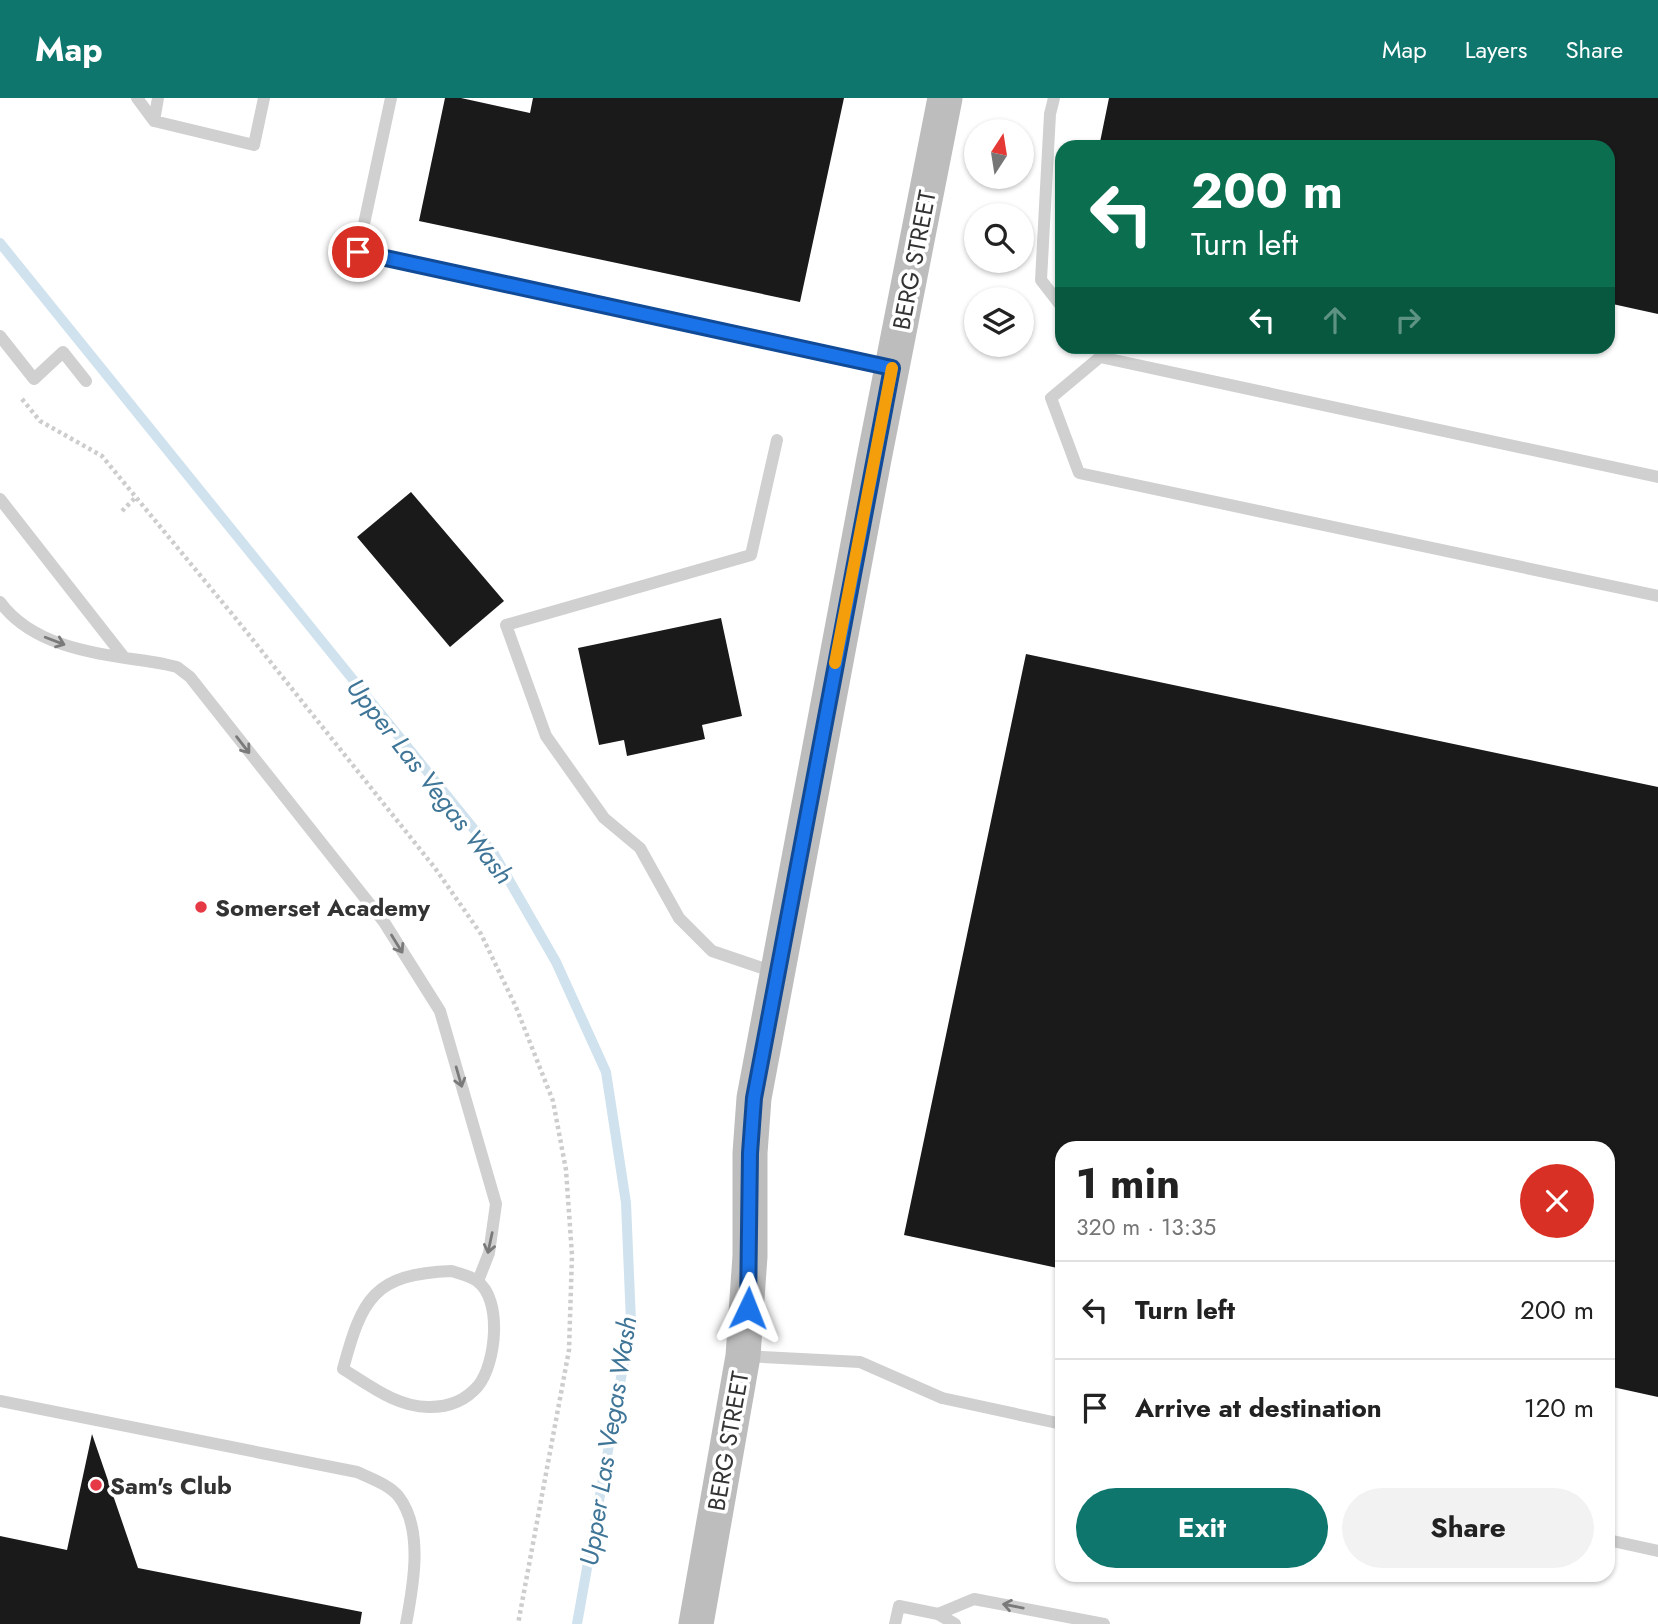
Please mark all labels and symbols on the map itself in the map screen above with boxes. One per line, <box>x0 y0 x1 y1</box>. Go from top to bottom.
north arrow <box>964 119 1034 189</box>
street label: BERG STREET <box>883 187 945 333</box>
pin <box>328 222 388 282</box>
one-way arrow <box>43 635 65 648</box>
water label: Upper Las Vegas Wash <box>337 670 523 892</box>
one-way arrow <box>235 735 251 753</box>
place label: Somerset Academy <box>215 890 431 925</box>
marker: Somerset Academy <box>193 899 209 915</box>
one-way arrow <box>391 933 405 953</box>
one-way arrow <box>453 1066 466 1088</box>
one-way arrow <box>483 1231 497 1254</box>
position arrow <box>711 1271 785 1345</box>
water label: Upper Las Vegas Wash <box>570 1313 646 1569</box>
street label: BERG STREET <box>699 1368 757 1514</box>
place label: Sam's Club <box>110 1468 232 1503</box>
marker: Sam's Club <box>88 1477 104 1493</box>
one-way arrow <box>1002 1599 1025 1613</box>

